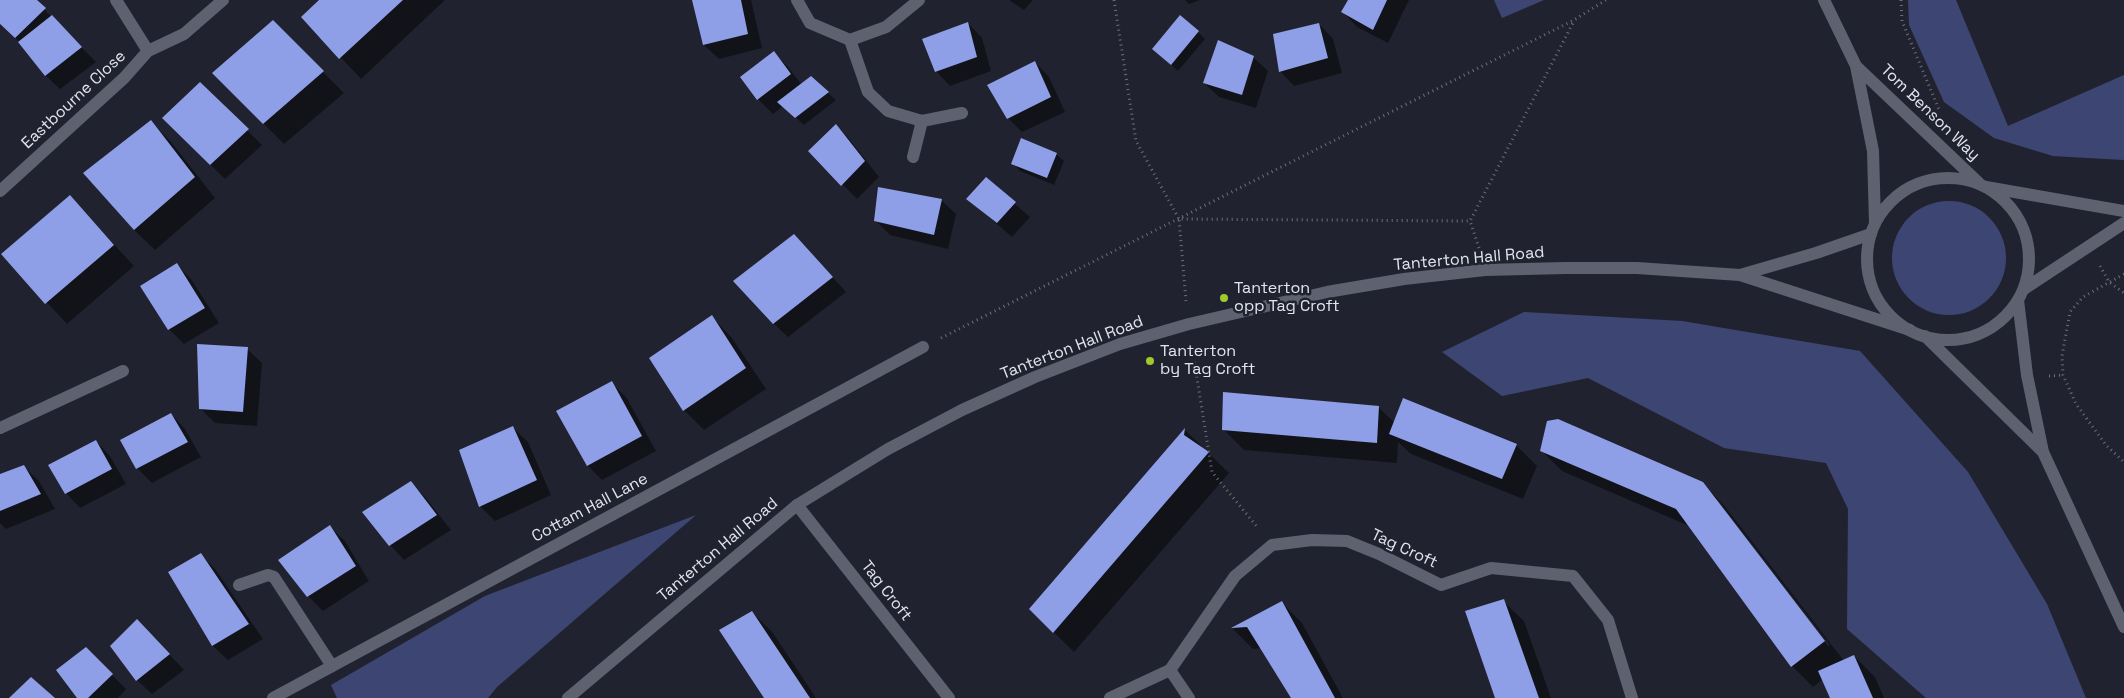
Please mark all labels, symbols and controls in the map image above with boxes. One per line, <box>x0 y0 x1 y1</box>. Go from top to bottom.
street label: Eastbourne Close <box>18 47 130 153</box>
street label: Tom Benson Way <box>1876 61 1984 165</box>
street label: Tanterton Hall Road <box>1393 243 1545 275</box>
place label: Tanterton opp Tag Croft <box>1234 279 1340 317</box>
marker: Tanterton opp Tag Croft <box>1218 292 1230 304</box>
street label: Tanterton Hall Road <box>998 312 1146 384</box>
place label: Tanterton by Tag Croft <box>1160 342 1255 380</box>
marker: Tanterton by Tag Croft <box>1144 355 1156 367</box>
street label: Cottam Hall Lane <box>529 469 651 547</box>
street label: Tanterton Hall Road <box>654 494 782 606</box>
street label: Tag Croft <box>1368 525 1440 573</box>
street label: Tag Croft <box>857 557 915 625</box>

